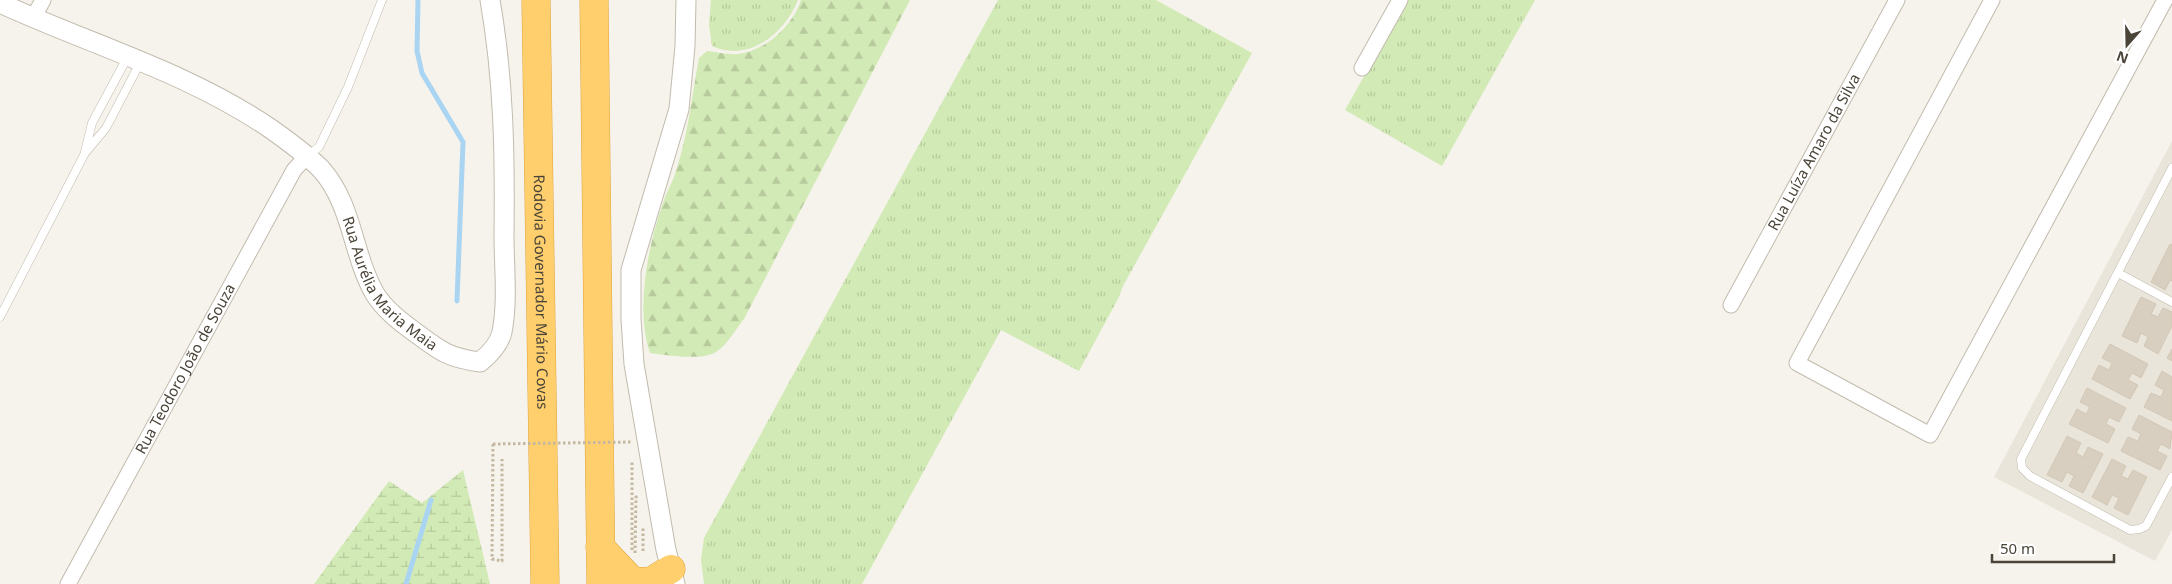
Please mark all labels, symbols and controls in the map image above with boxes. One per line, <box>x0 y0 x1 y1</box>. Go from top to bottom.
north arrow <box>2102 20 2152 70</box>
text: N <box>2114 47 2131 69</box>
street label: Rua Luíza Amaro da Silva <box>1762 70 1864 234</box>
street label: Rodovia Governador Mário Covas <box>530 174 553 410</box>
street label: Rua Aurélia Maria Maia <box>339 214 442 355</box>
street label: Rua Teodoro João de Souza <box>130 280 239 457</box>
scale bar <box>1992 532 2114 564</box>
text: 50 m <box>2000 538 2035 558</box>

